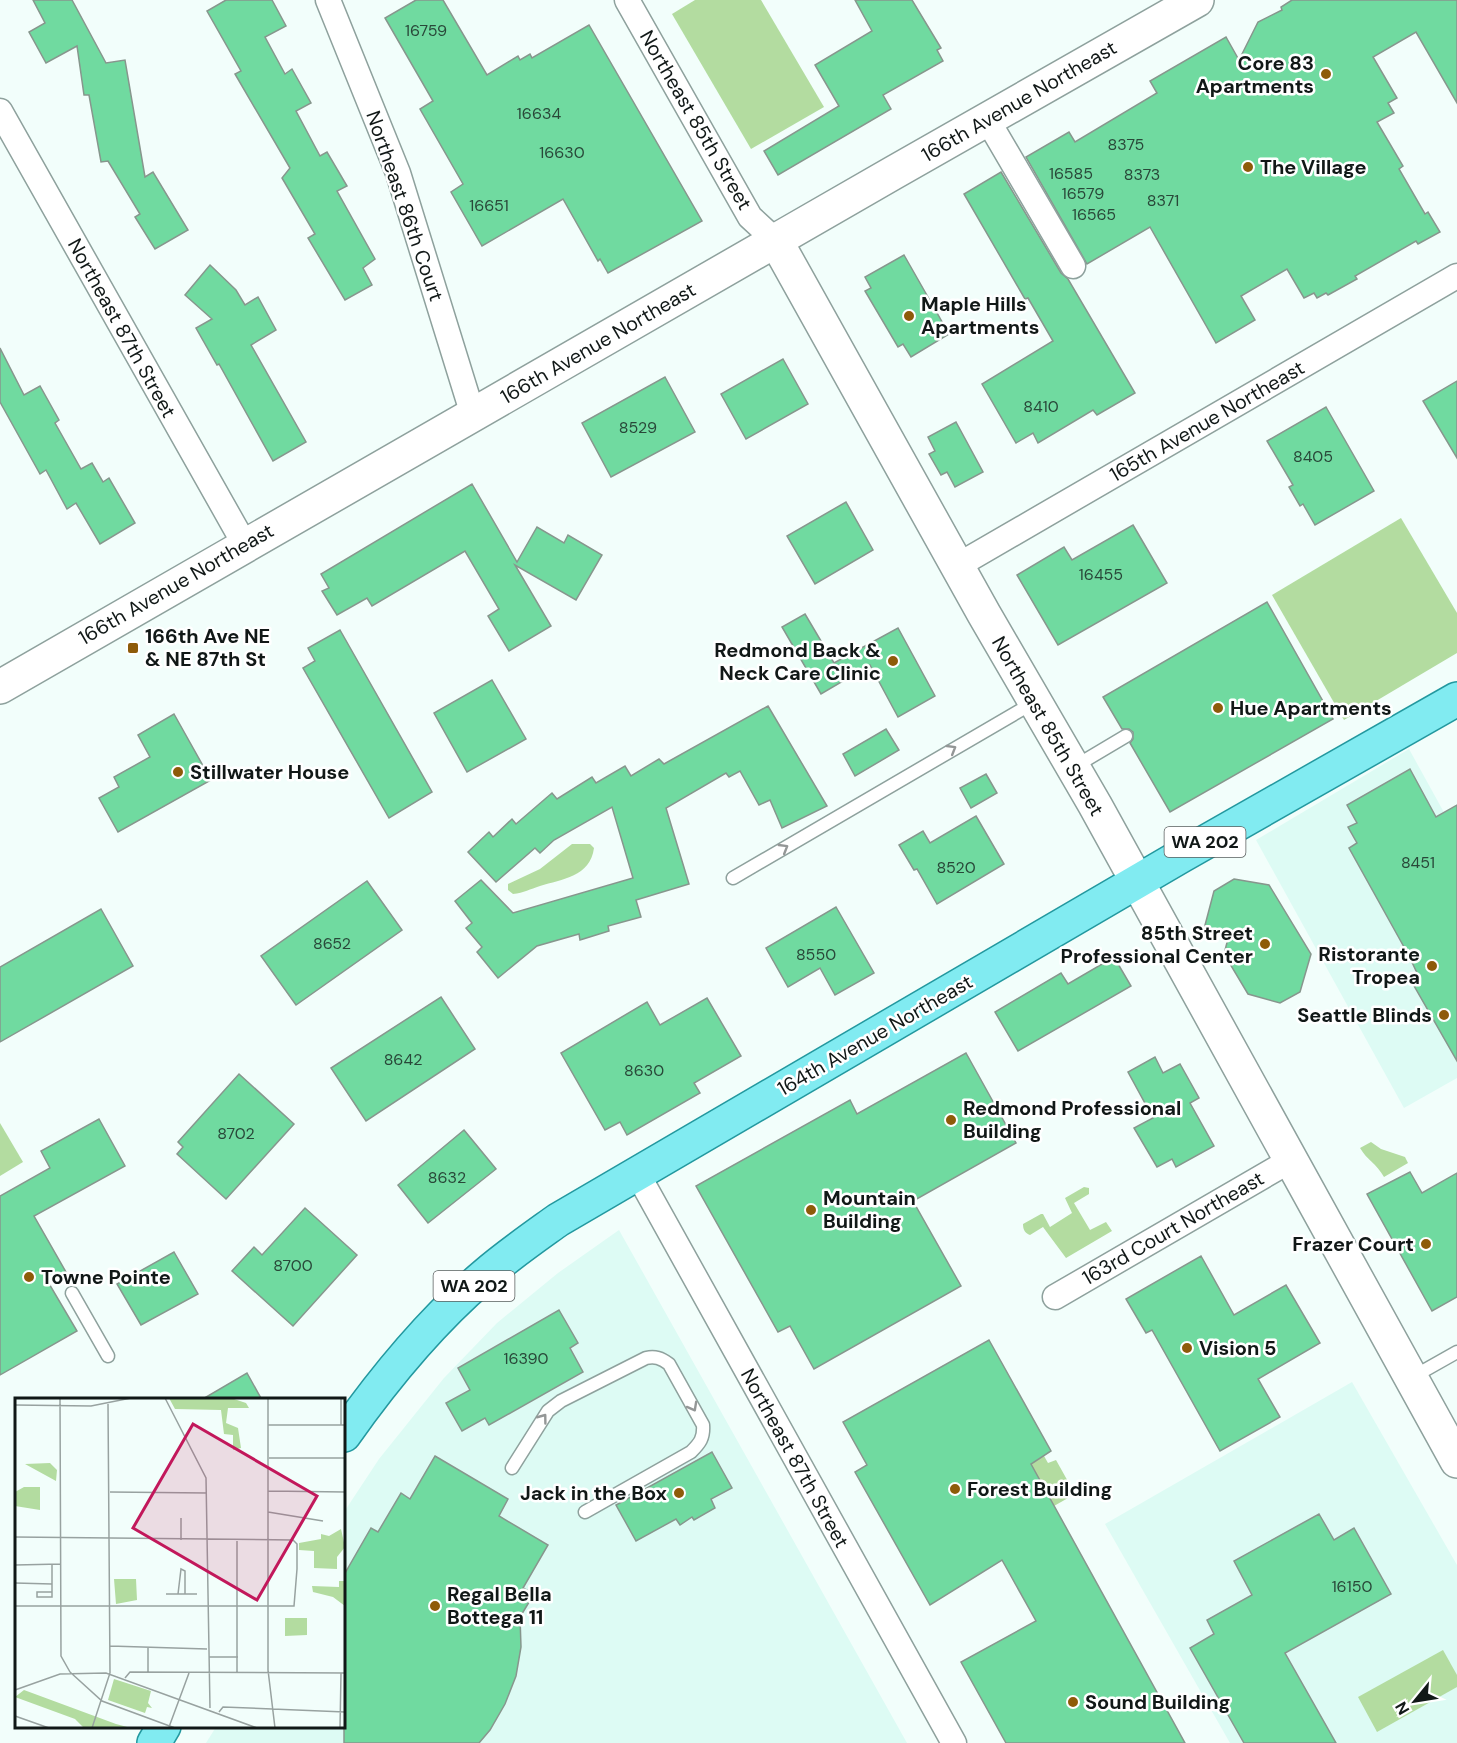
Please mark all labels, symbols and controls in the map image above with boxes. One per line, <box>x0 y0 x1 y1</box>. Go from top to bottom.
house number: 16759 <box>405 20 447 41</box>
street label: Northeast 85th Street <box>634 26 758 215</box>
street label: 166th Avenue Northeast <box>917 34 1122 168</box>
place label: Core 83 Apartments <box>1196 50 1314 99</box>
marker: Core 83 Apartments <box>1319 67 1333 81</box>
house number: 16634 <box>517 103 561 124</box>
street label: Northeast 86th Court <box>360 107 450 305</box>
house number: 8375 <box>1108 134 1144 155</box>
house number: 16630 <box>539 142 585 163</box>
place label: The Village <box>1260 154 1367 180</box>
marker: The Village <box>1241 160 1255 174</box>
house number: 16585 <box>1049 163 1093 184</box>
house number: 8373 <box>1124 164 1160 185</box>
house number: 16579 <box>1062 183 1104 204</box>
house number: 8371 <box>1147 190 1179 211</box>
house number: 16651 <box>469 195 509 216</box>
house number: 16565 <box>1072 204 1116 225</box>
street label: Northeast 87th Street <box>62 234 182 422</box>
street label: 166th Avenue Northeast <box>496 276 701 410</box>
place label: Maple Hills Apartments <box>921 291 1039 340</box>
marker: Maple Hills Apartments <box>902 309 916 323</box>
street label: 165th Avenue Northeast <box>1105 355 1309 487</box>
house number: 8410 <box>1023 396 1059 417</box>
house number: 8529 <box>619 417 657 438</box>
house number: 8405 <box>1293 446 1333 467</box>
street label: 166th Avenue Northeast <box>74 517 279 651</box>
house number: 16455 <box>1079 564 1123 585</box>
place label: 166th Ave NE & NE 87th St <box>145 623 270 672</box>
street label: Northeast 85th Street <box>986 632 1110 821</box>
place label: Redmond Back & Neck Care Clinic <box>714 637 881 686</box>
marker: 166th Ave NE & NE 87th St <box>126 641 140 655</box>
marker: Redmond Back & Neck Care Clinic <box>886 654 900 668</box>
place label: Hue Apartments <box>1230 695 1392 721</box>
marker: Hue Apartments <box>1211 701 1225 715</box>
one-way arrow <box>945 745 956 756</box>
place label: Stillwater House <box>190 759 349 785</box>
marker: Stillwater House <box>171 765 185 779</box>
road number: WA 202 <box>1164 827 1246 857</box>
one-way arrow <box>778 844 788 855</box>
house number: 8451 <box>1401 852 1435 873</box>
house number: 8520 <box>936 857 976 878</box>
place label: 85th Street Professional Center <box>1061 920 1253 969</box>
house number: 8652 <box>313 933 351 954</box>
marker: 85th Street Professional Center <box>1258 937 1272 951</box>
place label: Ristorante Tropea <box>1318 941 1420 990</box>
house number: 8550 <box>796 944 836 965</box>
marker: Ristorante Tropea <box>1425 959 1439 973</box>
street label: 164th Avenue Northeast <box>773 968 977 1102</box>
place label: Seattle Blinds <box>1297 1002 1432 1028</box>
marker: Seattle Blinds <box>1437 1008 1451 1022</box>
house number: 8642 <box>384 1049 422 1070</box>
house number: 8630 <box>624 1060 664 1081</box>
place label: Redmond Professional Building <box>963 1095 1181 1144</box>
marker: Redmond Professional Building <box>944 1113 958 1127</box>
house number: 8702 <box>217 1123 255 1144</box>
street label: 163rd Court Northeast <box>1077 1165 1269 1291</box>
house number: 8632 <box>428 1167 466 1188</box>
place label: Mountain Building <box>823 1185 916 1234</box>
marker: Mountain Building <box>804 1203 818 1217</box>
place label: Frazer Court <box>1292 1231 1414 1257</box>
marker: Frazer Court <box>1419 1237 1433 1251</box>
house number: 8700 <box>273 1255 313 1276</box>
place label: Towne Pointe <box>41 1264 171 1290</box>
marker: Towne Pointe <box>22 1270 36 1284</box>
road number: WA 202 <box>434 1271 514 1301</box>
place label: Vision 5 <box>1199 1335 1276 1361</box>
marker: Vision 5 <box>1180 1341 1194 1355</box>
house number: 16390 <box>503 1348 549 1369</box>
street label: Northeast 87th Street <box>735 1364 855 1552</box>
inset map <box>15 1398 345 1728</box>
one-way arrow <box>686 1401 697 1412</box>
one-way arrow <box>536 1414 547 1425</box>
place label: Forest Building <box>967 1476 1112 1502</box>
place label: Jack in the Box <box>520 1480 668 1506</box>
marker: Forest Building <box>948 1482 962 1496</box>
marker: Jack in the Box <box>672 1486 686 1500</box>
house number: 16150 <box>1332 1576 1372 1597</box>
place label: Regal Bella Bottega 11 <box>447 1581 552 1630</box>
marker: Regal Bella Bottega 11 <box>428 1599 442 1613</box>
north arrow <box>1385 1671 1445 1731</box>
place label: Sound Building <box>1085 1689 1231 1715</box>
marker: Sound Building <box>1066 1695 1080 1709</box>
text: N <box>1390 1698 1414 1719</box>

